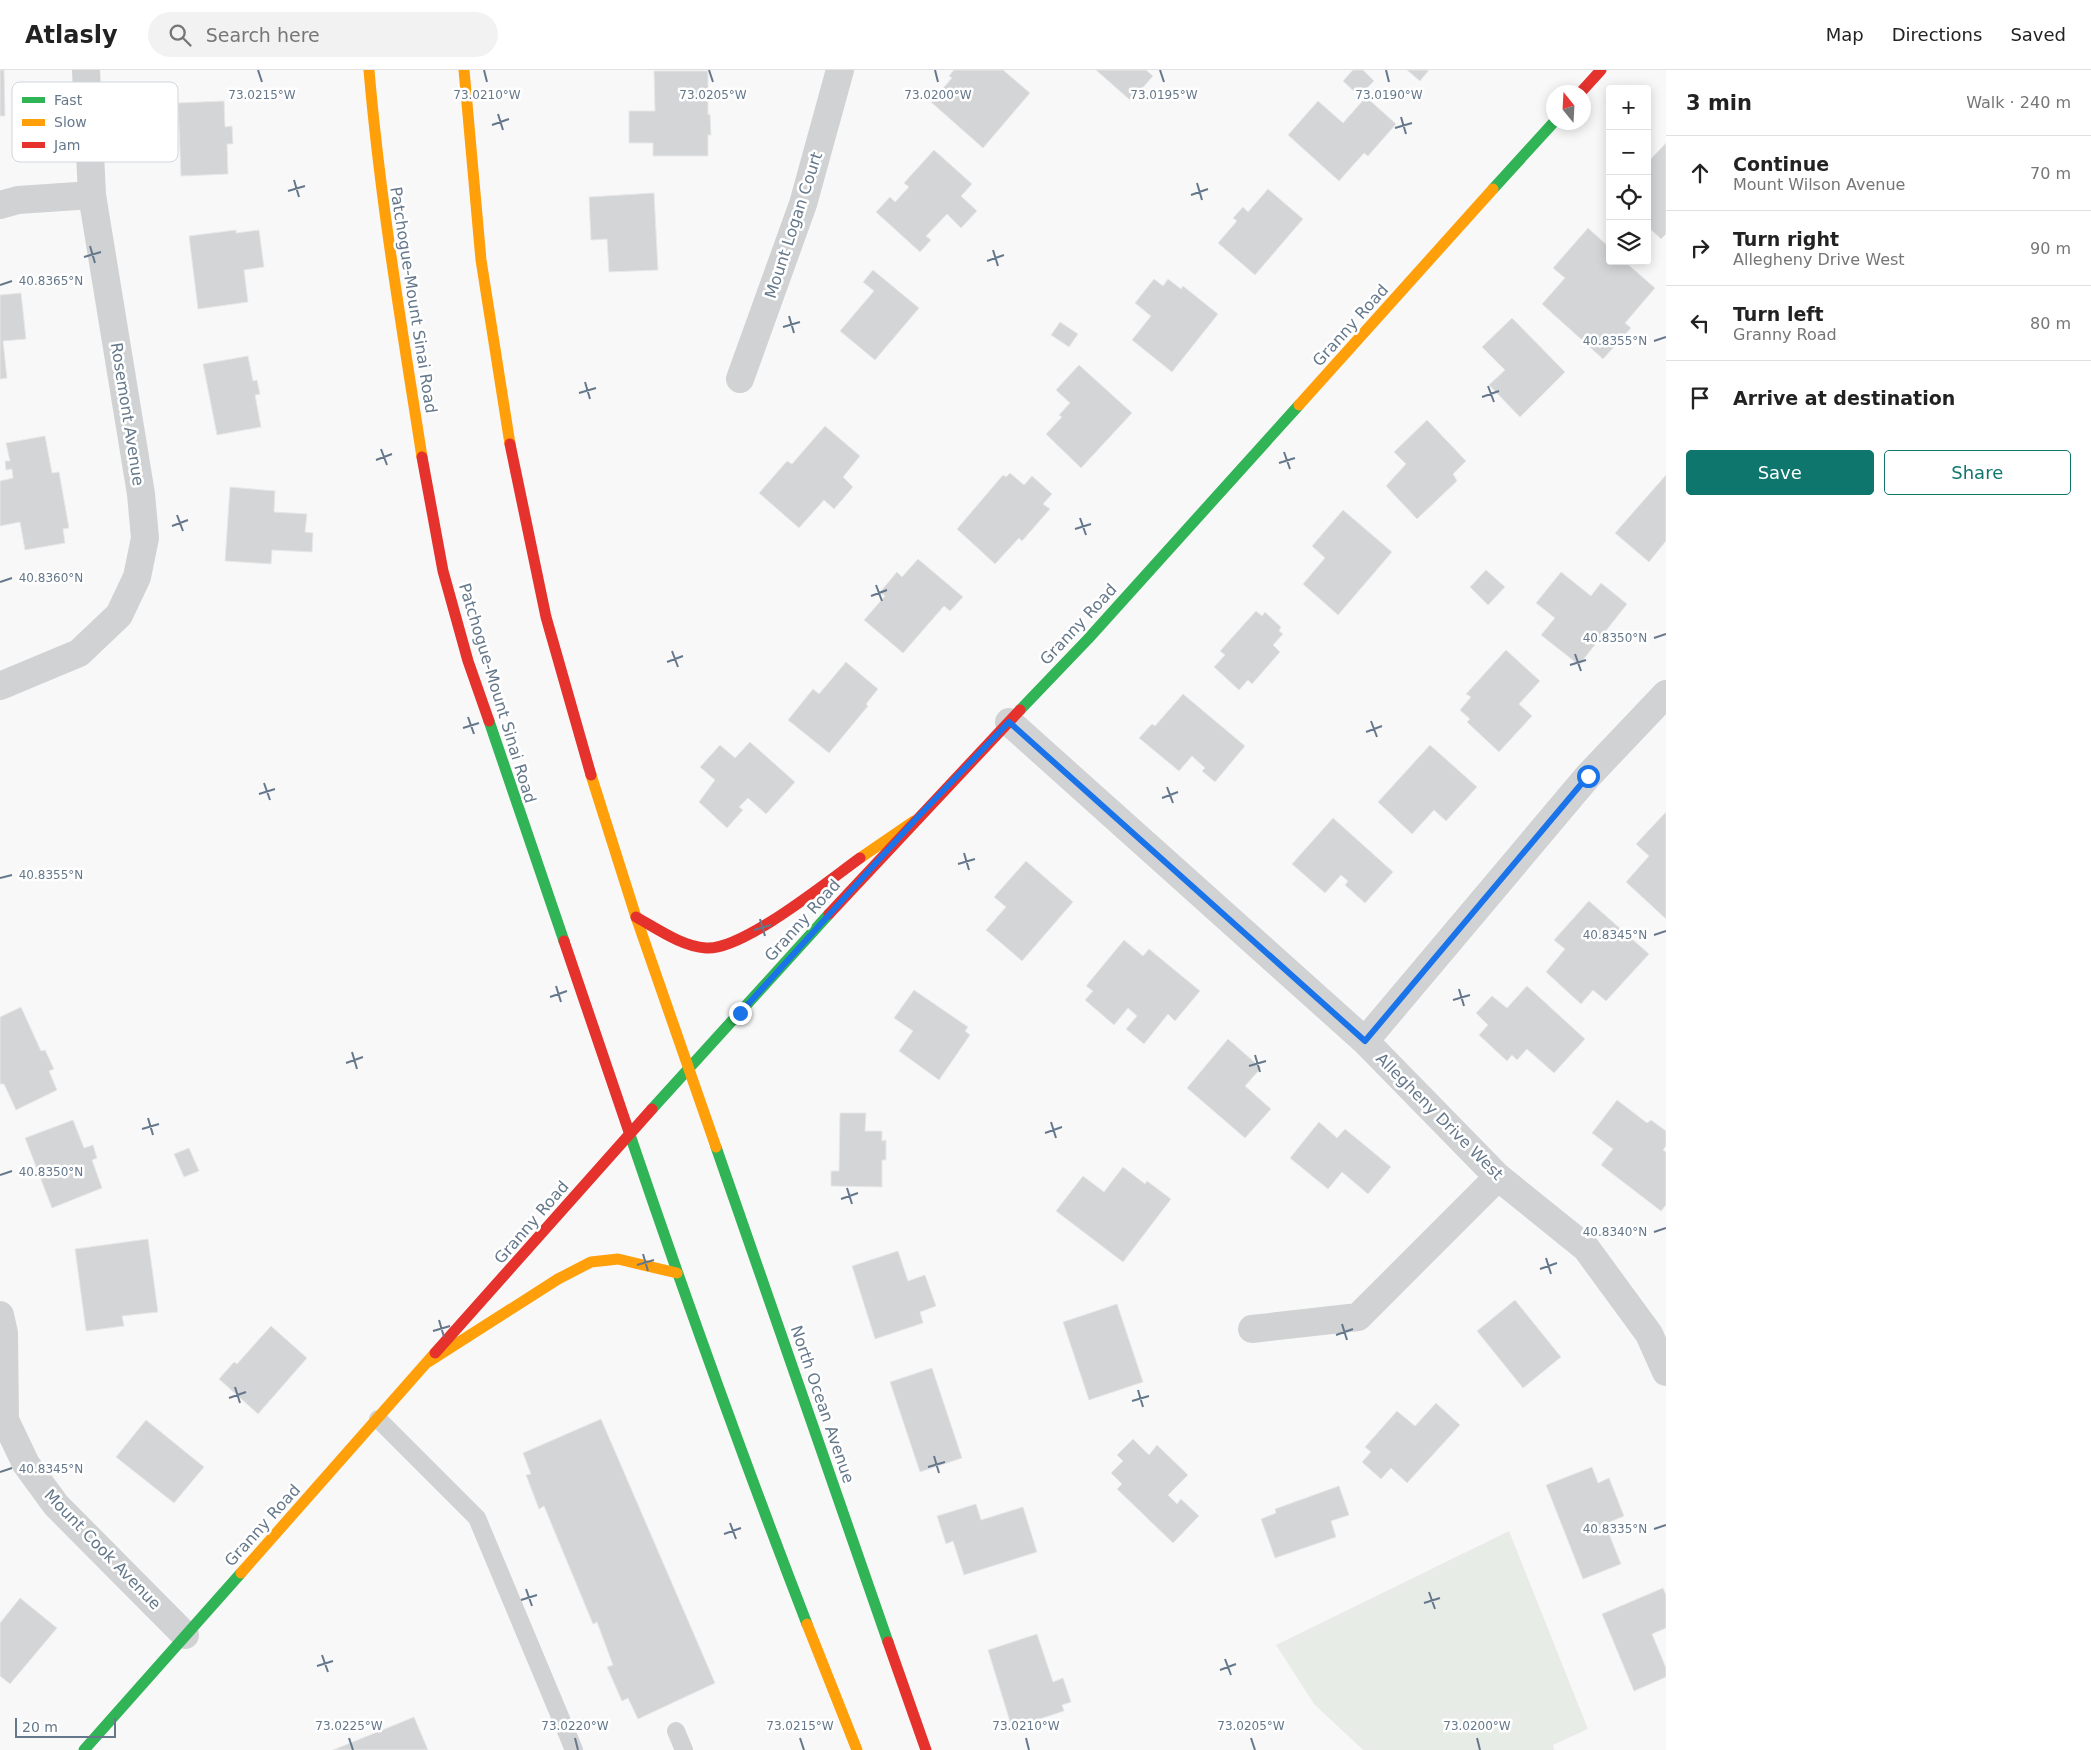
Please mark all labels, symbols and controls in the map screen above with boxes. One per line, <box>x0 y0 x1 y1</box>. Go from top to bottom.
search box <box>148 12 498 57</box>
text: Atlasly <box>25 21 118 49</box>
icon: search <box>166 21 194 49</box>
text: Search here <box>206 24 320 46</box>
text: Map <box>1826 24 1864 45</box>
text: Directions <box>1892 24 1982 45</box>
text: Saved <box>2010 24 2066 45</box>
legend <box>12 82 178 162</box>
north arrow <box>1546 85 1591 130</box>
map controls <box>1606 85 1651 265</box>
button: + <box>1606 85 1651 130</box>
text: 73.0215°W <box>228 88 296 102</box>
text: 73.0210°W <box>453 88 521 102</box>
text: 73.0205°W <box>679 88 747 102</box>
text: 73.0200°W <box>904 88 972 102</box>
text: 73.0195°W <box>1130 88 1198 102</box>
text: 73.0190°W <box>1355 88 1423 102</box>
text: 3 min <box>1686 91 1752 115</box>
text: Fast <box>54 92 83 108</box>
text: Walk · 240 m <box>1966 93 2071 112</box>
text: Slow <box>54 114 87 130</box>
button: − <box>1606 130 1651 175</box>
text: Jam <box>53 137 80 153</box>
street label: Mount Logan Court <box>761 150 826 301</box>
text: Continue <box>1733 153 1829 175</box>
icon: ahead <box>1686 159 1714 187</box>
text: 70 m <box>2030 164 2071 183</box>
button: locate <box>1606 175 1651 220</box>
text: Mount Wilson Avenue <box>1733 175 1905 194</box>
street label: Patchogue-Mount Sinai Road <box>386 185 441 415</box>
button: layers <box>1606 220 1651 265</box>
text: Turn right <box>1733 228 1839 250</box>
icon: right <box>1686 234 1714 262</box>
text: 90 m <box>2030 239 2071 258</box>
text: Allegheny Drive West <box>1733 250 1905 269</box>
text: 40.8365°N <box>19 274 83 288</box>
street label: Granny Road <box>1309 280 1392 370</box>
text: Turn left <box>1733 303 1824 325</box>
icon: left <box>1686 309 1714 337</box>
text: 80 m <box>2030 314 2071 333</box>
text: Granny Road <box>1733 325 1837 344</box>
text: 40.8355°N <box>1583 334 1647 348</box>
street label: Rosemont Avenue <box>107 341 148 487</box>
icon: arrive <box>1686 384 1714 412</box>
text: Arrive at destination <box>1733 387 1955 409</box>
button: Save <box>1686 450 1874 495</box>
button: Share <box>1884 450 2071 495</box>
text: 40.8360°N <box>19 571 83 585</box>
street label: Granny Road <box>1036 580 1121 669</box>
street label: Patchogue-Mount Sinai Road <box>455 581 540 805</box>
text: 40.8350°N <box>1583 631 1647 645</box>
route start <box>1577 765 1600 788</box>
text: 40.8355°N <box>19 868 83 882</box>
street label: Granny Road <box>761 875 844 965</box>
text: 40.8345°N <box>1583 928 1647 942</box>
route end <box>729 1002 752 1025</box>
street label: Allegheny Drive West <box>1372 1049 1507 1184</box>
text: 40.8350°N <box>19 1165 83 1179</box>
street label: Granny Road <box>490 1177 573 1268</box>
text: 40.8340°N <box>1583 1225 1647 1239</box>
street label: North Ocean Avenue <box>787 1323 858 1486</box>
text: 40.8345°N <box>19 1462 83 1476</box>
street label: Granny Road <box>221 1480 304 1570</box>
street label: Mount Cook Avenue <box>40 1485 165 1613</box>
text: 40.8335°N <box>1583 1522 1647 1536</box>
scale bar <box>15 1715 116 1738</box>
text: 20 m <box>22 1719 58 1735</box>
text: 73.0225°W <box>315 1719 383 1733</box>
text: 73.0220°W <box>541 1719 609 1733</box>
text: 73.0215°W <box>766 1719 834 1733</box>
text: 73.0210°W <box>992 1719 1060 1733</box>
text: 73.0205°W <box>1217 1719 1285 1733</box>
text: 73.0200°W <box>1443 1719 1511 1733</box>

